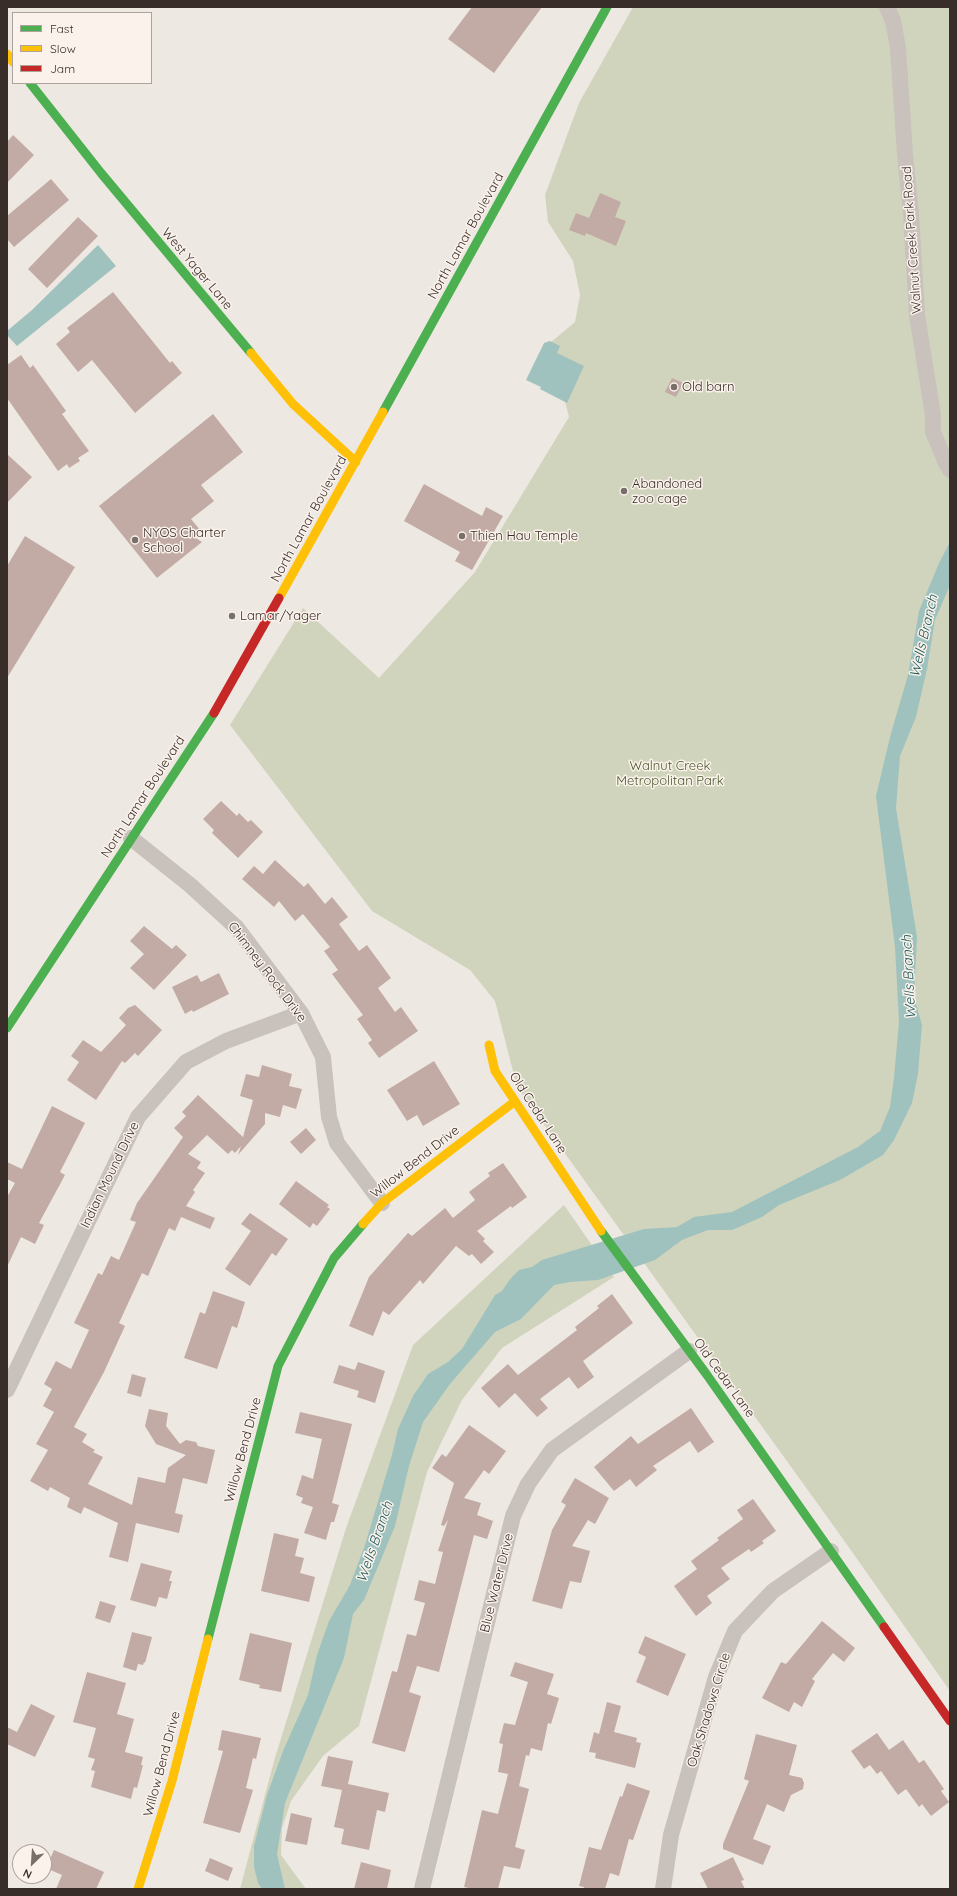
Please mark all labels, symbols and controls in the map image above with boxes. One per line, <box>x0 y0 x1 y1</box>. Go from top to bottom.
legend <box>12 12 152 84</box>
text: Fast <box>50 21 74 36</box>
text: Slow <box>50 41 76 56</box>
text: Jam <box>50 61 75 76</box>
street label: Walnut Creek Park Road <box>899 166 925 314</box>
street label: North Lamar Boulevard <box>425 170 507 302</box>
street label: West Yager Lane <box>158 225 236 313</box>
place label: Old barn <box>682 379 735 395</box>
marker: Old barn <box>669 382 679 392</box>
street label: North Lamar Boulevard <box>268 453 350 585</box>
place label: Abandoned zoo cage <box>632 476 702 507</box>
marker: Abandoned zoo cage <box>619 486 629 496</box>
place label: NYOS Charter School <box>143 525 226 556</box>
place label: Thien Hau Temple <box>470 528 578 544</box>
marker: Thien Hau Temple <box>457 531 467 541</box>
marker: NYOS Charter School <box>130 535 140 545</box>
water label: Wells Branch <box>906 593 942 679</box>
place label: Lamar/Yager <box>240 608 321 624</box>
marker: Lamar/Yager <box>227 611 237 621</box>
street label: North Lamar Boulevard <box>98 733 188 861</box>
park label: Walnut Creek Metropolitan Park <box>616 758 724 789</box>
street label: Chimney Rock Drive <box>224 919 310 1025</box>
water label: Wells Branch <box>898 935 920 1019</box>
street label: Old Cedar Lane <box>506 1069 570 1157</box>
street label: Indian Mound Drive <box>77 1119 143 1231</box>
street label: Willow Bend Drive <box>367 1122 463 1202</box>
street label: Old Cedar Lane <box>690 1335 758 1421</box>
street label: Willow Bend Drive <box>221 1396 265 1504</box>
water label: Wells Branch <box>353 1499 397 1585</box>
street label: Blue Water Drive <box>477 1532 517 1634</box>
street label: Oak Shadows Circle <box>684 1651 734 1769</box>
street label: Willow Bend Drive <box>140 1710 184 1818</box>
north arrow <box>12 1844 52 1884</box>
text: N <box>21 1866 34 1882</box>

